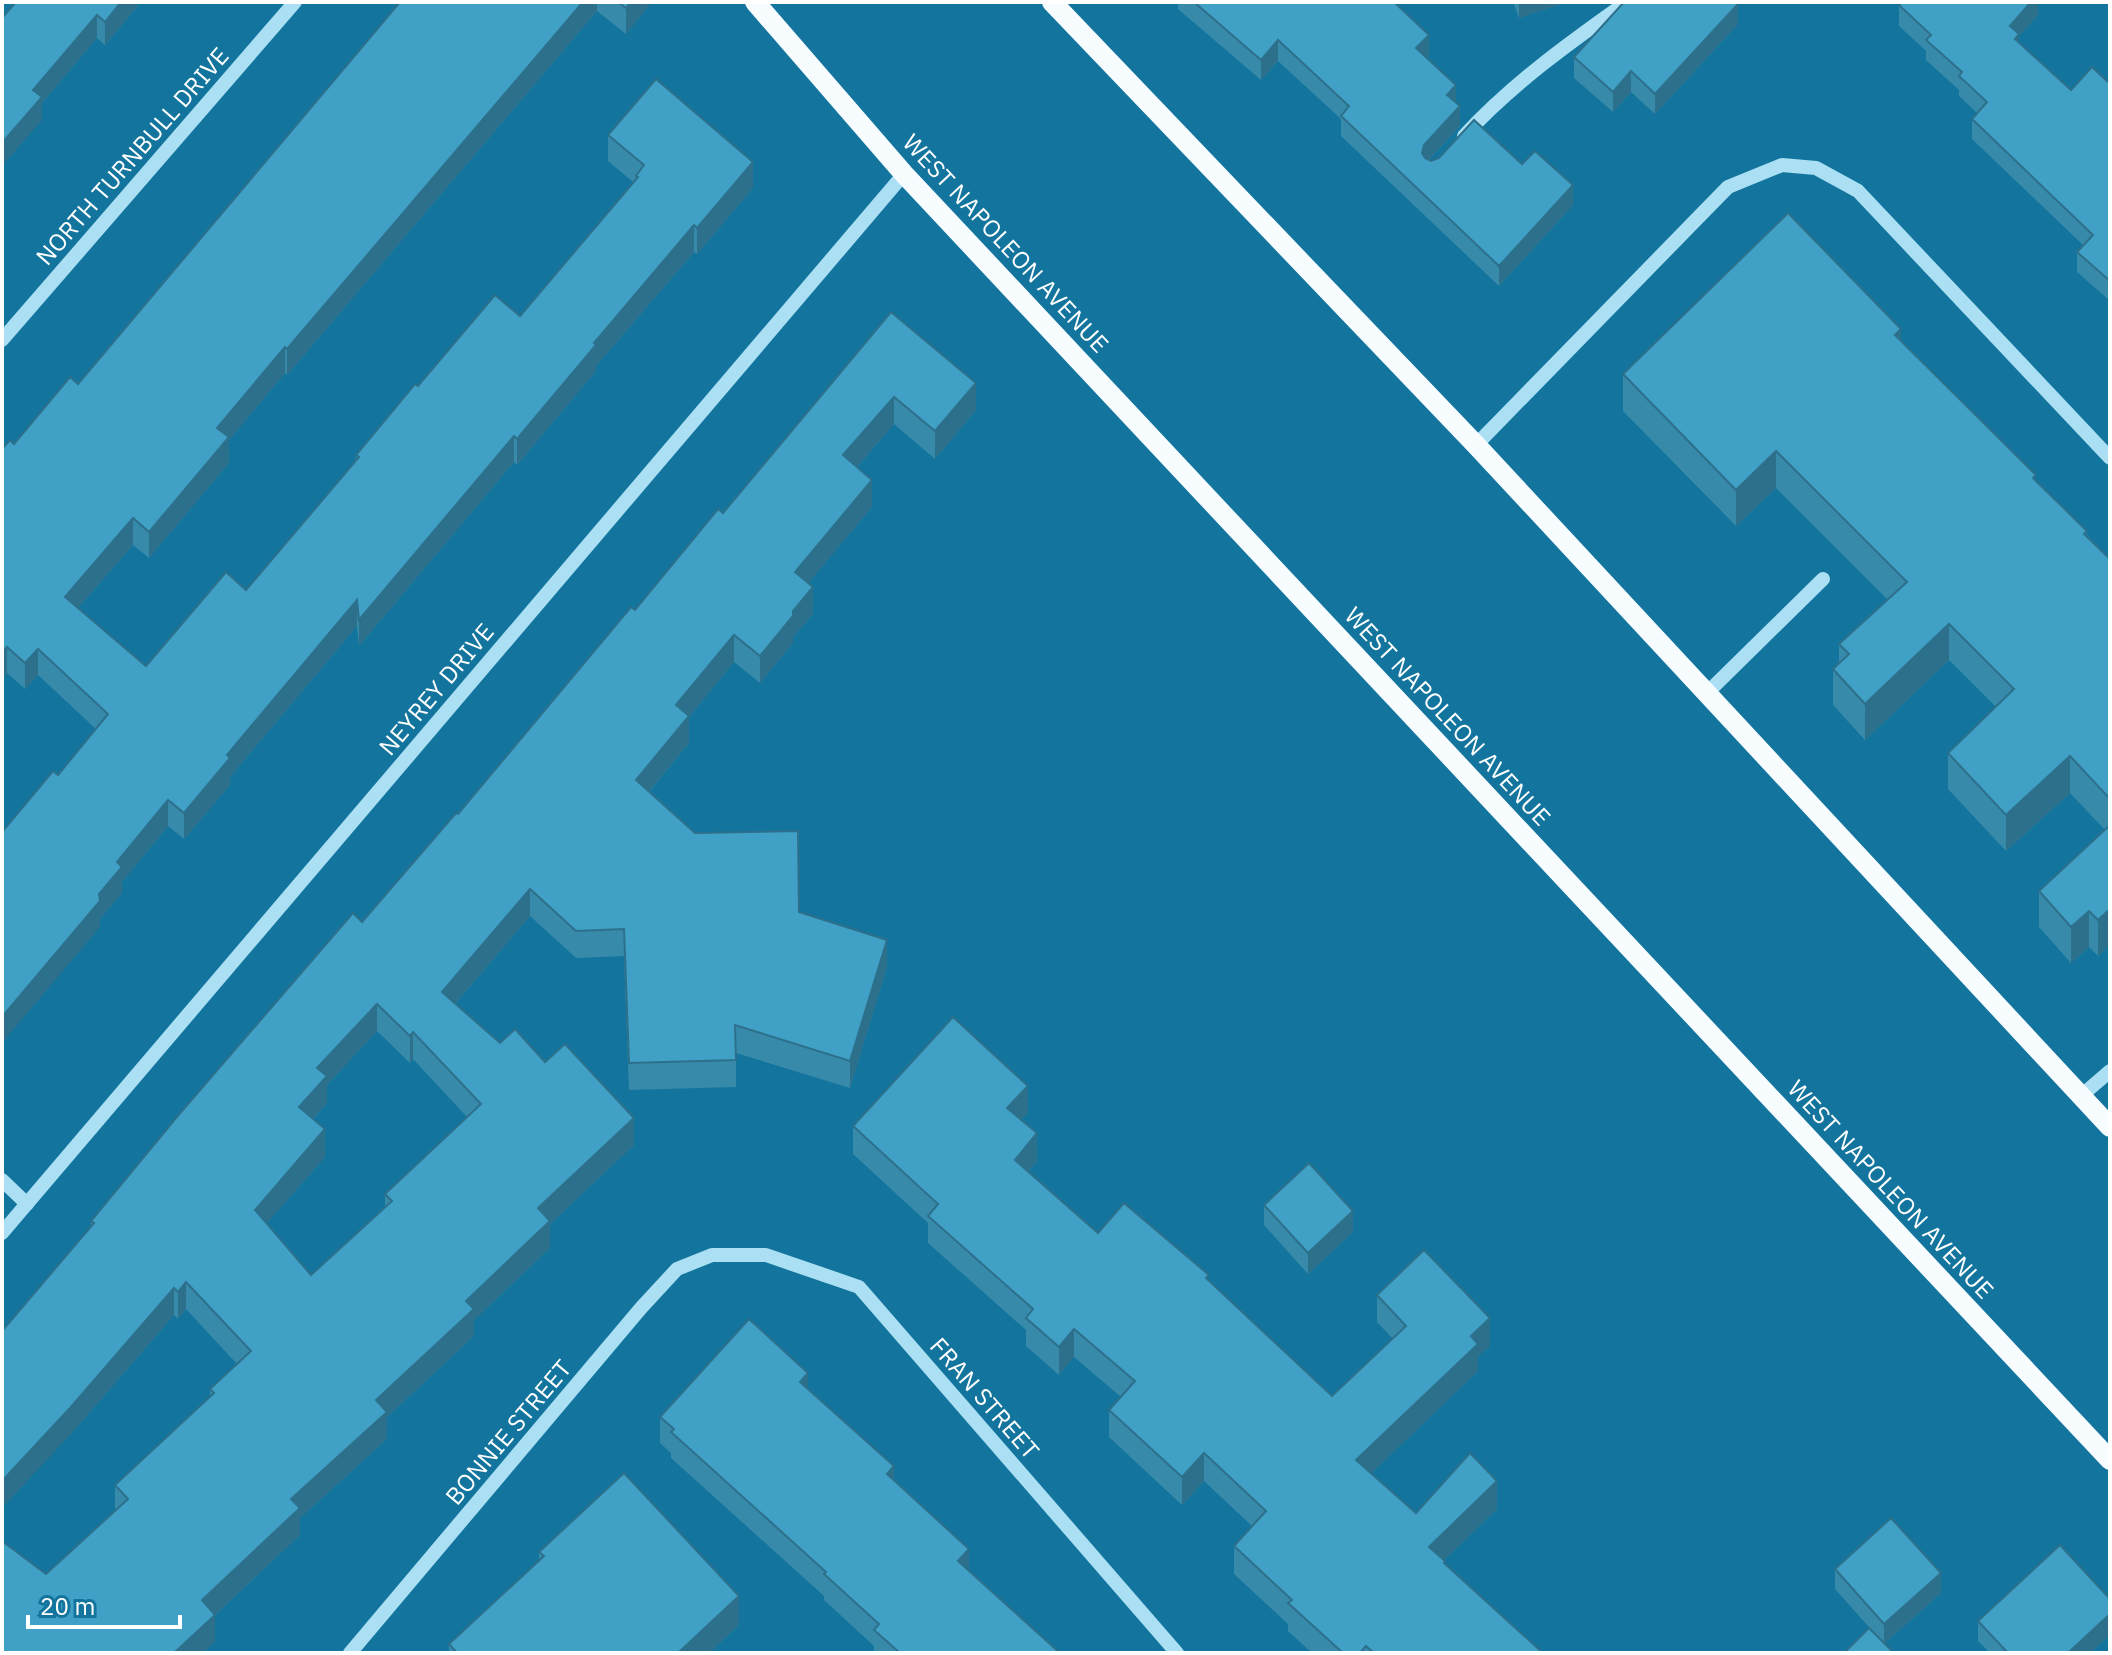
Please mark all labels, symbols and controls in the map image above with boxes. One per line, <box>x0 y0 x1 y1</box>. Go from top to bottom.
street label: NORTH TURNBULL DRIVE <box>28 40 236 272</box>
street label: WEST NAPOLEON AVENUE <box>896 127 1116 359</box>
street label: WEST NAPOLEON AVENUE <box>1338 600 1558 832</box>
street label: NEYREY DRIVE <box>371 616 501 762</box>
street label: WEST NAPOLEON AVENUE <box>1781 1073 2001 1305</box>
street label: FRAN STREET <box>923 1330 1047 1466</box>
street label: BONNIE STREET <box>438 1352 578 1511</box>
scale bar <box>28 1579 180 1629</box>
text: 20 m <box>40 1590 95 1622</box>

